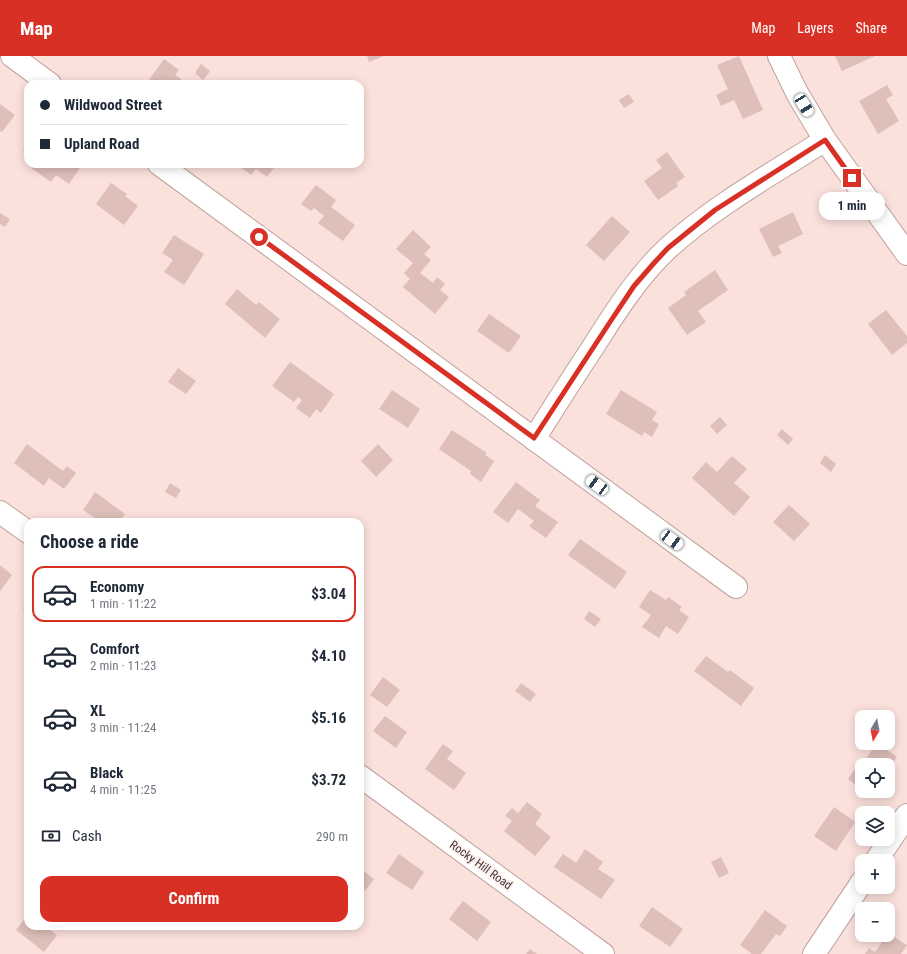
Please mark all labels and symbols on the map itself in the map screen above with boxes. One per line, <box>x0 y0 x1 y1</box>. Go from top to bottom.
car <box>793 92 815 118</box>
route end <box>843 169 861 187</box>
callout: 1 min <box>819 192 885 220</box>
route start <box>250 228 268 246</box>
car <box>584 473 610 497</box>
car <box>659 528 685 552</box>
north arrow <box>855 710 895 750</box>
street label: Rocky Hill Road <box>447 838 515 892</box>

